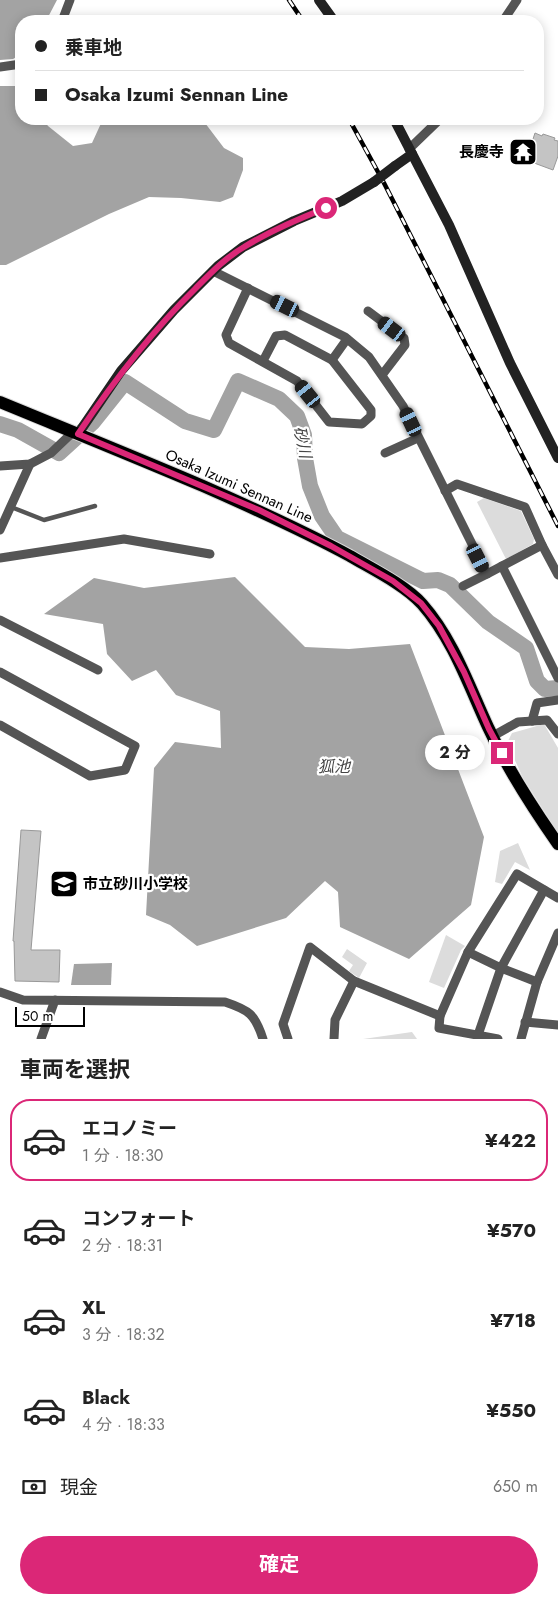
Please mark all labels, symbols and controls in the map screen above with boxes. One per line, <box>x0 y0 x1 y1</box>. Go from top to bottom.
text: 乗車地 <box>65 34 122 61</box>
text: Osaka Izumi Sennan Line <box>65 81 288 108</box>
temple icon: 長慶寺 <box>508 137 538 167</box>
place label: 長慶寺 <box>459 141 504 163</box>
route start <box>315 197 337 219</box>
car <box>268 293 301 319</box>
car <box>375 314 408 344</box>
car <box>292 378 323 410</box>
car <box>397 405 424 439</box>
water label: 砂川 <box>288 424 318 462</box>
street label: Osaka Izumi Sennan Line <box>162 444 317 529</box>
car <box>464 541 491 575</box>
callout: 2 分 <box>424 736 484 770</box>
text: 2 分 <box>439 741 471 764</box>
route end <box>491 742 513 764</box>
water label: 狐池 <box>318 755 352 778</box>
school or university icon: 市立砂川小学校 <box>49 869 79 899</box>
place label: 市立砂川小学校 <box>83 873 188 895</box>
scale bar <box>15 1004 85 1027</box>
text: 50 m <box>22 1006 53 1026</box>
text: 車両を選択 <box>20 1053 130 1085</box>
text: エコノミー <box>82 1115 177 1142</box>
icon: car <box>22 1118 67 1163</box>
text: ¥422 <box>485 1127 536 1154</box>
text: 1 分 · 18:30 <box>82 1144 163 1167</box>
text: コンフォート <box>82 1205 195 1232</box>
icon: car <box>22 1208 67 1253</box>
text: ¥570 <box>487 1217 536 1244</box>
text: 2 分 · 18:31 <box>82 1234 163 1257</box>
text: XL <box>82 1294 105 1321</box>
icon: car <box>22 1298 67 1343</box>
text: ¥718 <box>490 1307 536 1334</box>
text: 3 分 · 18:32 <box>82 1323 165 1346</box>
text: Black <box>82 1384 130 1411</box>
icon: car <box>22 1388 67 1433</box>
text: ¥550 <box>486 1397 536 1424</box>
text: 4 分 · 18:33 <box>82 1413 165 1436</box>
icon: cash <box>20 1473 48 1501</box>
text: 現金 <box>60 1474 98 1501</box>
text: 650 m <box>493 1475 538 1498</box>
button: 確定 <box>20 1536 538 1594</box>

